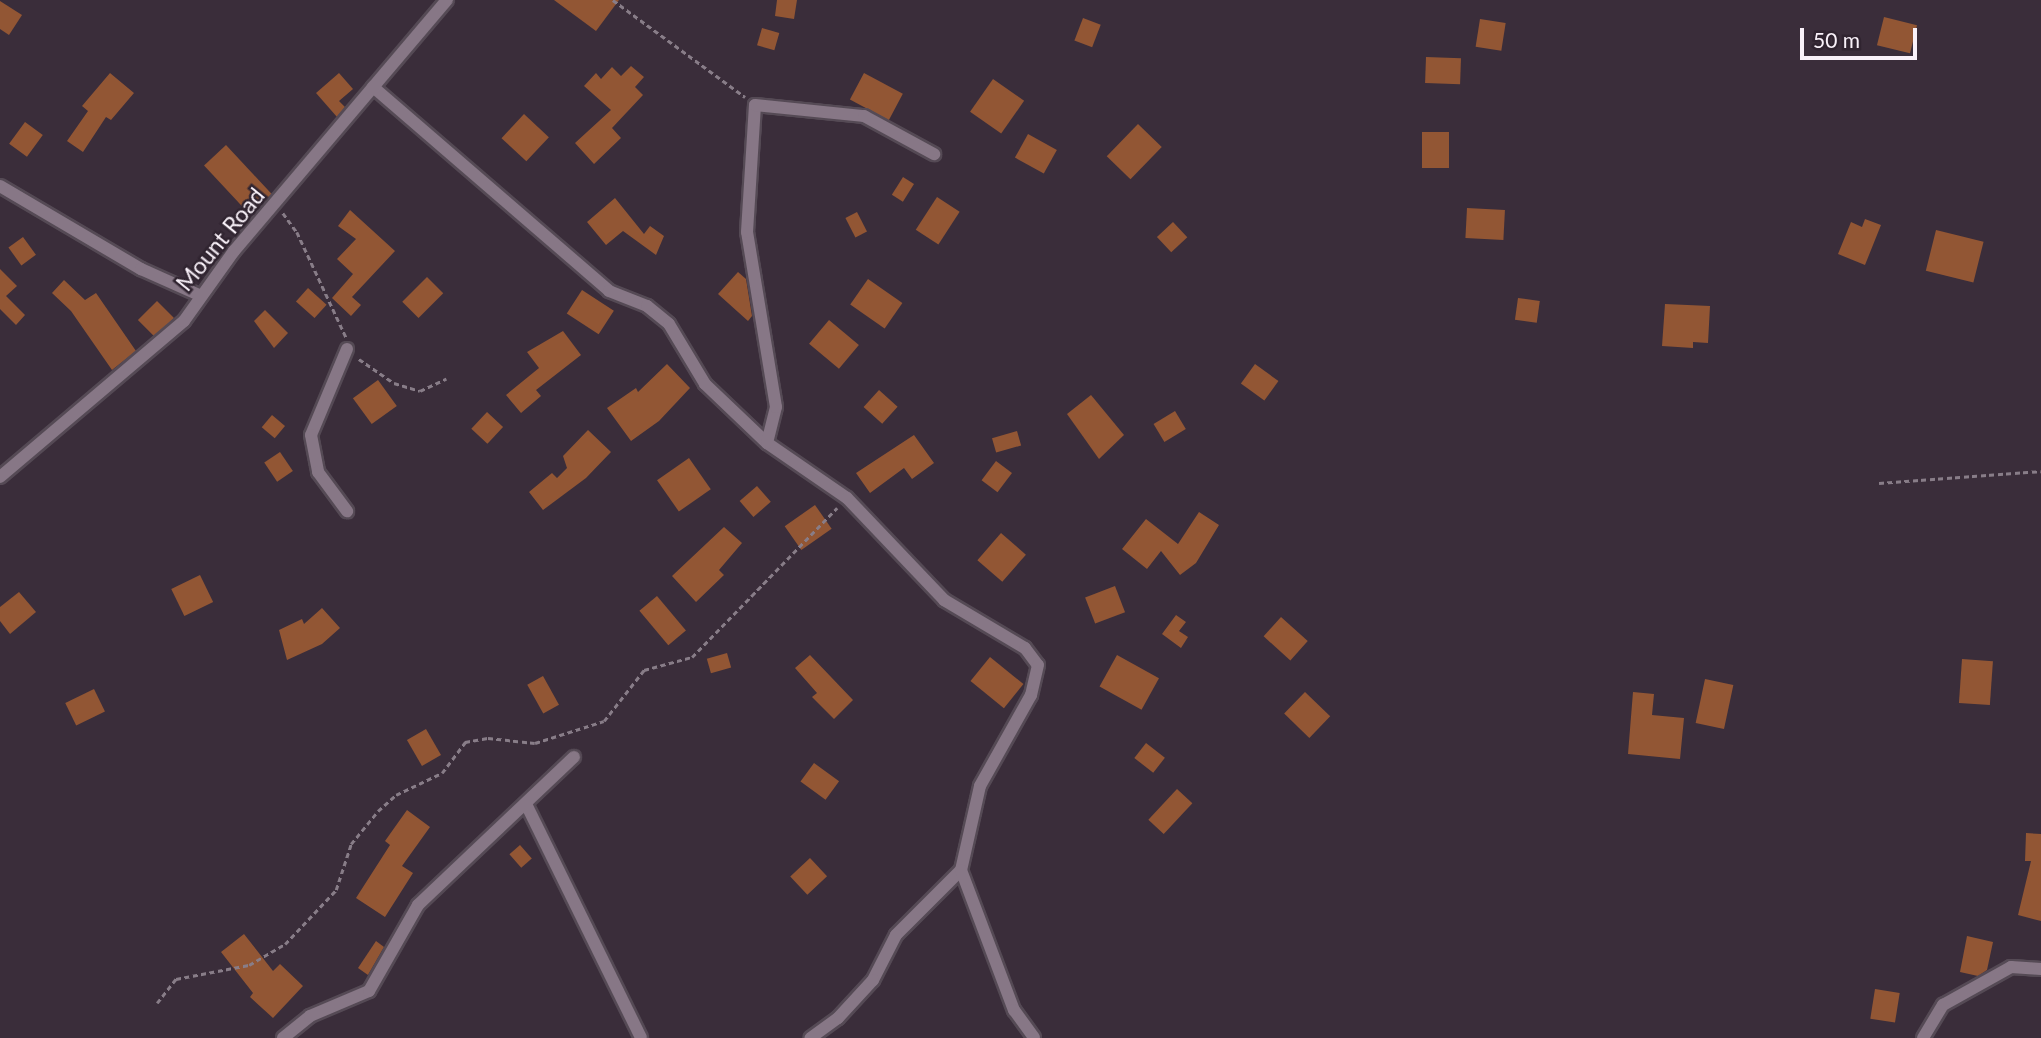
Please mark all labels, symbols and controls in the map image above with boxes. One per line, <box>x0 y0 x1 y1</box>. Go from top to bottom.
scale bar <box>1803 14 1920 58</box>
text: 50 m <box>1813 27 1860 52</box>
street label: Mount Road <box>170 182 270 296</box>

